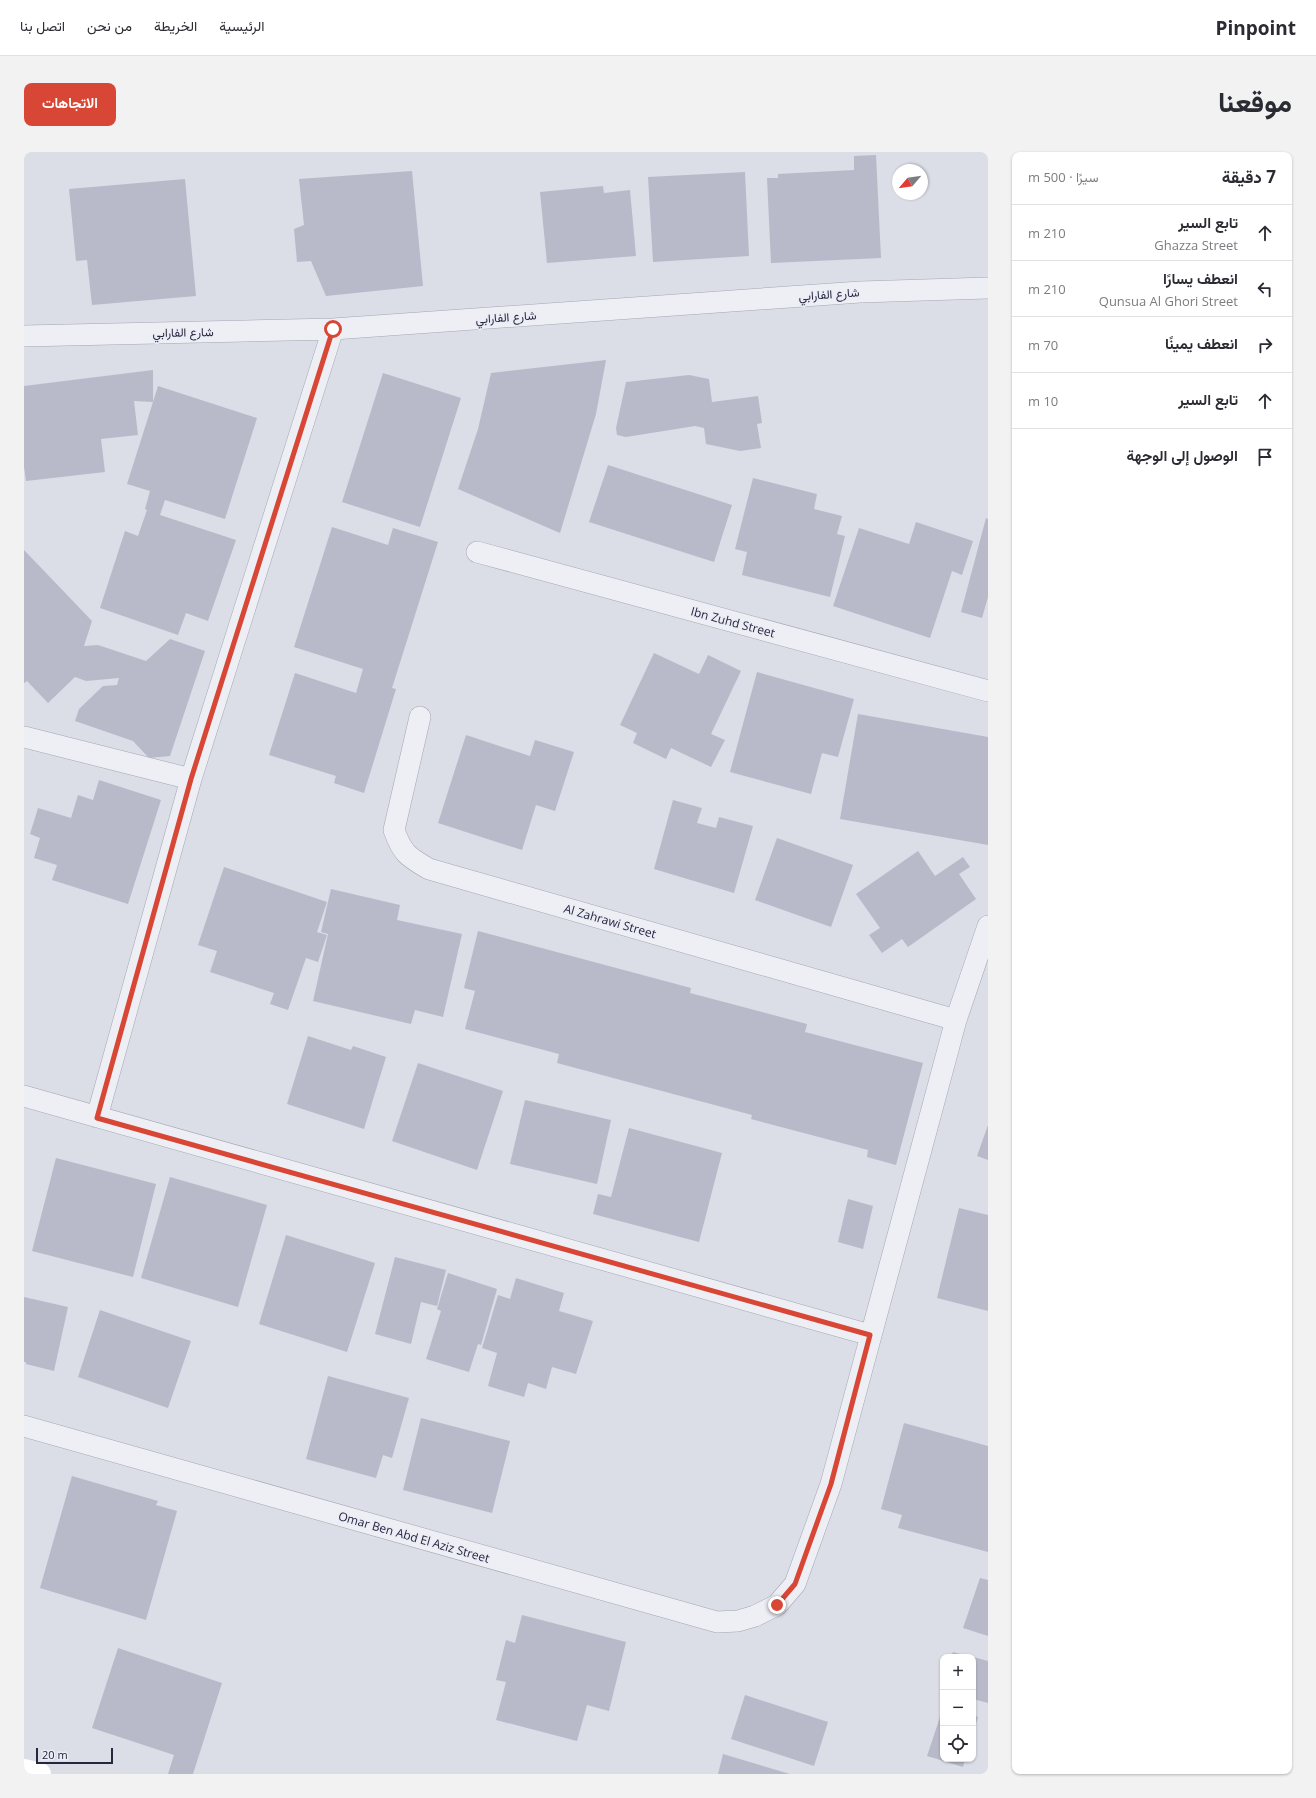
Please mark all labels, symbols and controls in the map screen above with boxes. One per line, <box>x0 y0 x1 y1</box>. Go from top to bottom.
text: Pinpoint <box>1215 15 1296 41</box>
text: اتصل بنا <box>20 16 65 35</box>
text: من نحن <box>87 16 132 35</box>
text: الخريطة <box>154 16 197 35</box>
text: الرئيسية <box>219 16 265 35</box>
text: موقعنا <box>1218 82 1292 120</box>
button: الاتجاهات <box>24 83 116 126</box>
north arrow <box>892 164 928 200</box>
text: 7 دقيقة <box>1222 165 1276 188</box>
text: سيرًا · 500 m <box>1028 168 1098 186</box>
text: تابع السير <box>1178 212 1238 232</box>
icon: ahead <box>1254 222 1276 244</box>
text: 210 m <box>1028 224 1066 242</box>
text: Ghazza Street <box>1154 236 1238 254</box>
text: انعطف يسارًا <box>1163 268 1238 288</box>
icon: left <box>1254 278 1276 300</box>
text: 210 m <box>1028 280 1066 298</box>
street label: شارع الفارابي <box>798 283 860 307</box>
text: Qunsua Al Ghori Street <box>1099 292 1238 310</box>
street label: شارع الفارابي <box>475 306 537 330</box>
route start <box>324 320 342 338</box>
street label: شارع الفارابي <box>152 323 214 343</box>
text: انعطف يمينًا <box>1165 333 1238 353</box>
icon: right <box>1254 334 1276 356</box>
text: 70 m <box>1028 336 1058 354</box>
text: تابع السير <box>1178 389 1238 409</box>
icon: ahead <box>1254 390 1276 412</box>
text: 10 m <box>1028 392 1058 410</box>
text: الوصول إلى الوجهة <box>1127 445 1238 465</box>
icon: arrive <box>1254 446 1276 468</box>
street label: Ibn Zuhd Street <box>689 603 777 641</box>
street label: Al Zahrawi Street <box>562 900 658 942</box>
street label: Omar Ben Abd El Aziz Street <box>336 1507 492 1567</box>
route end <box>768 1596 786 1614</box>
map controls <box>940 1654 976 1762</box>
button: + <box>940 1654 976 1690</box>
button: − <box>940 1690 976 1726</box>
button: locate <box>940 1726 976 1762</box>
scale bar <box>36 1746 113 1765</box>
text: 20 m <box>42 1747 68 1762</box>

